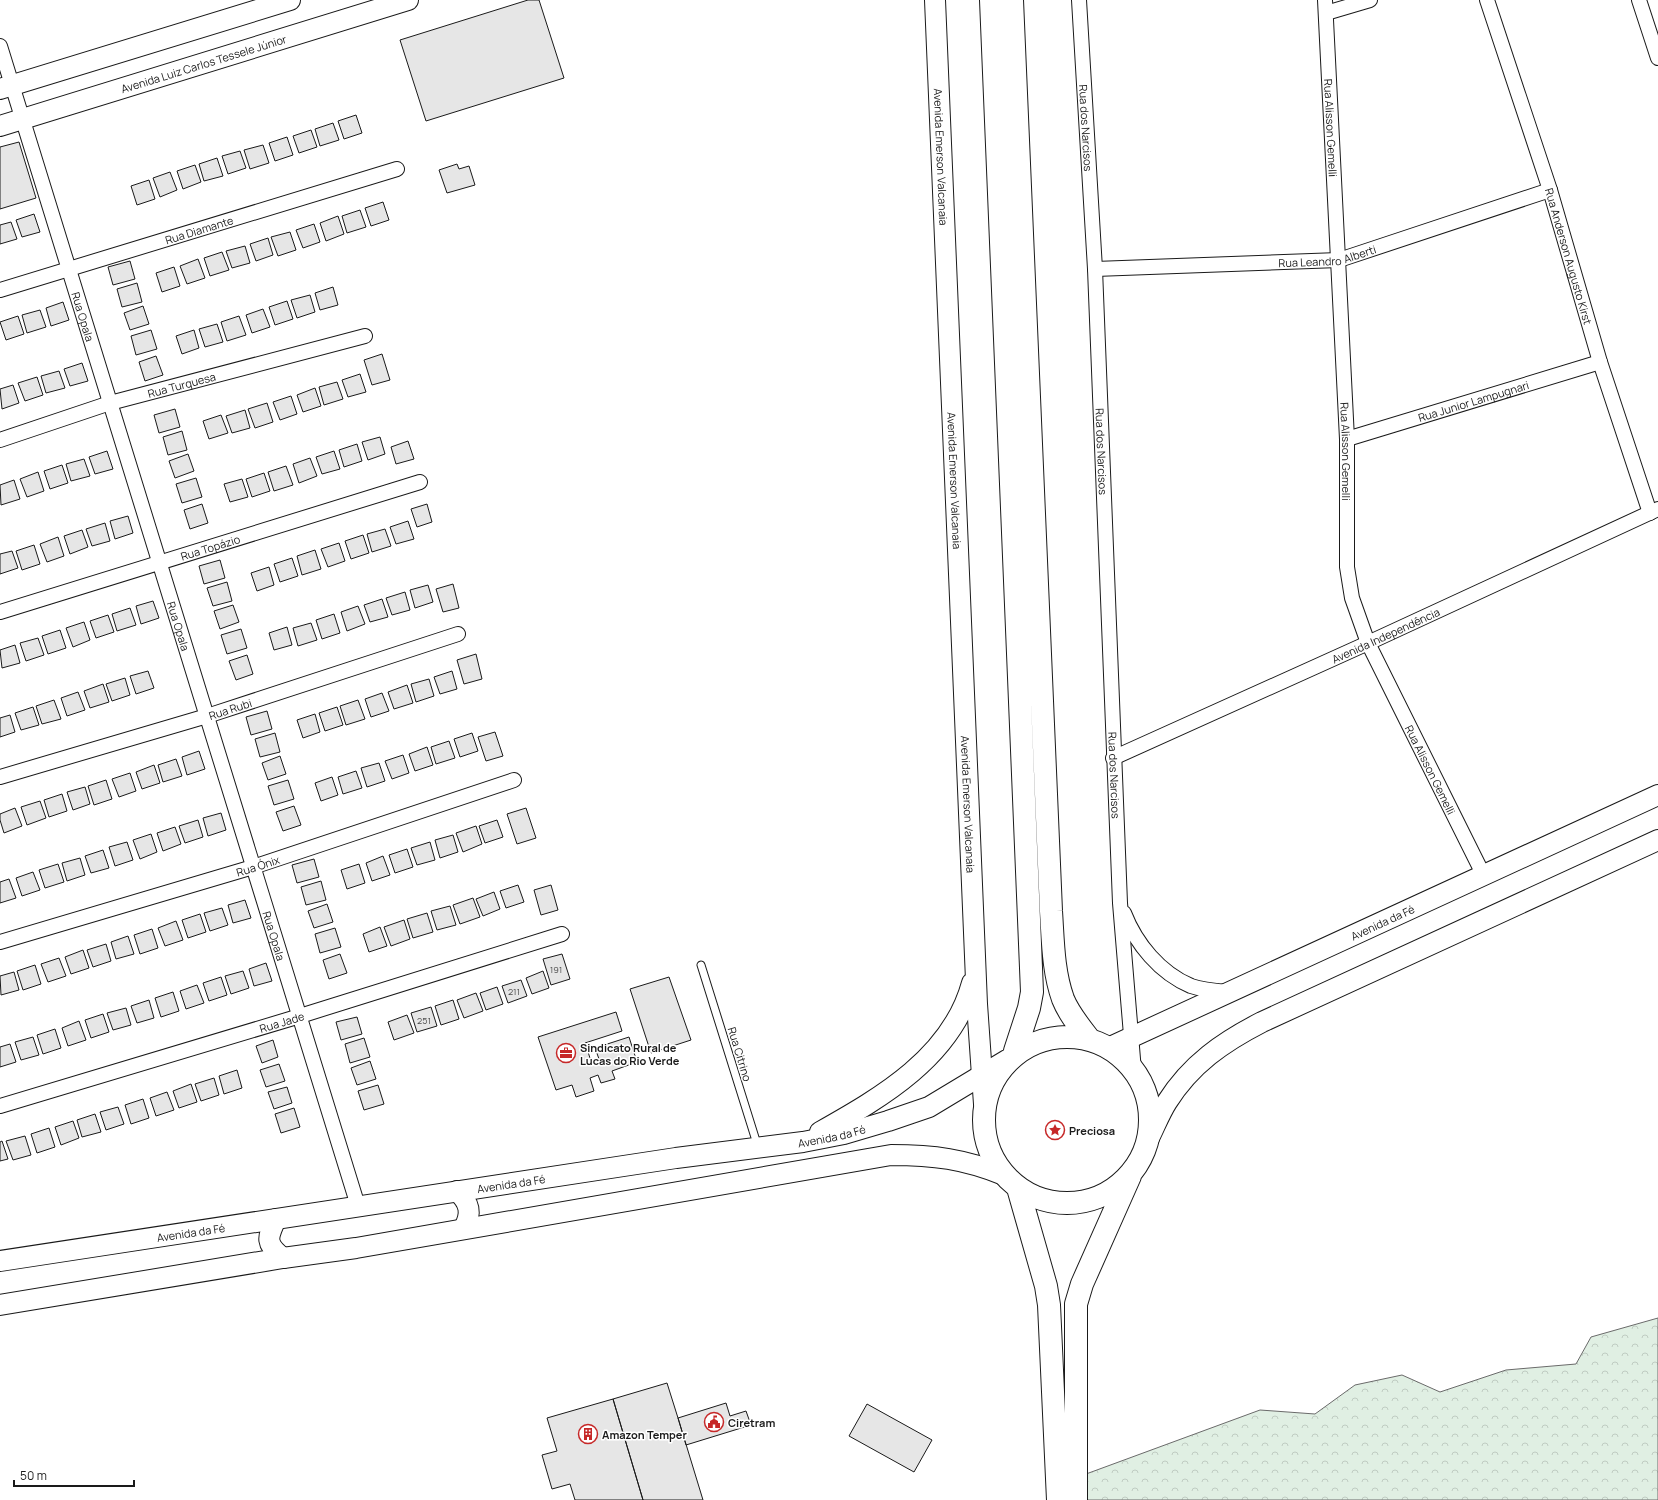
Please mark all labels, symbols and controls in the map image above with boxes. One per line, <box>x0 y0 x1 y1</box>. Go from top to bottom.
street label: Avenida Luiz Carlos Tessele Júnior <box>119 31 288 96</box>
street label: Rua Alisson Gemelli <box>1321 78 1341 177</box>
street label: Rua dos Narcisos <box>1077 84 1097 172</box>
street label: Avenida Emerson Valcanaia <box>931 88 952 226</box>
street label: Rua Anderson Augusto Kirst <box>1542 186 1596 326</box>
street label: Rua Diamante <box>163 212 235 247</box>
street label: Rua Leandro Alberti <box>1278 241 1378 270</box>
street label: Rua Opala <box>69 290 98 343</box>
street label: Rua Turquesa <box>146 368 217 400</box>
street label: Rua Junior Lampugnari <box>1416 377 1531 425</box>
street label: Rua Alisson Gemelli <box>1338 402 1355 501</box>
street label: Rua dos Narcisos <box>1093 408 1111 495</box>
street label: Avenida Emerson Valcanaia <box>945 412 965 550</box>
street label: Rua Topázio <box>179 531 242 563</box>
street label: Rua Opala <box>164 599 194 653</box>
street label: Avenida Independência <box>1329 604 1442 666</box>
street label: Rua Rubi <box>207 694 253 723</box>
street label: Rua Alisson Gemelli <box>1402 722 1460 817</box>
street label: Rua dos Narcisos <box>1106 731 1124 819</box>
street label: Avenida Emerson Valcanaia <box>958 735 979 873</box>
street label: Rua Ónix <box>234 851 282 879</box>
street label: Avenida da Fé <box>1348 900 1417 943</box>
street label: Rua Opala <box>260 909 289 962</box>
house number: 191 <box>550 963 562 976</box>
house number: 211 <box>508 985 520 998</box>
street label: Rua Jade <box>257 1008 306 1035</box>
house number: 251 <box>417 1014 431 1027</box>
street label: Rua Citrino <box>725 1025 756 1084</box>
place label: Sindicato Rural de Lucas do Rio Verde <box>580 1040 680 1068</box>
office icon: Sindicato Rural de Lucas do Rio Verde <box>555 1042 577 1064</box>
place icon: Preciosa <box>1044 1119 1066 1141</box>
street label: Avenida da Fé <box>797 1120 868 1150</box>
place label: Preciosa <box>1069 1123 1115 1138</box>
street label: Avenida da Fé <box>476 1170 547 1196</box>
street label: Avenida da Fé <box>156 1219 226 1245</box>
public building icon: Ciretram <box>703 1411 725 1433</box>
place label: Ciretram <box>728 1415 775 1430</box>
building icon: Amazon Temper <box>577 1423 599 1445</box>
place label: Amazon Temper <box>602 1427 687 1442</box>
scale bar <box>14 1462 134 1488</box>
text: 50 m <box>20 1467 47 1484</box>

